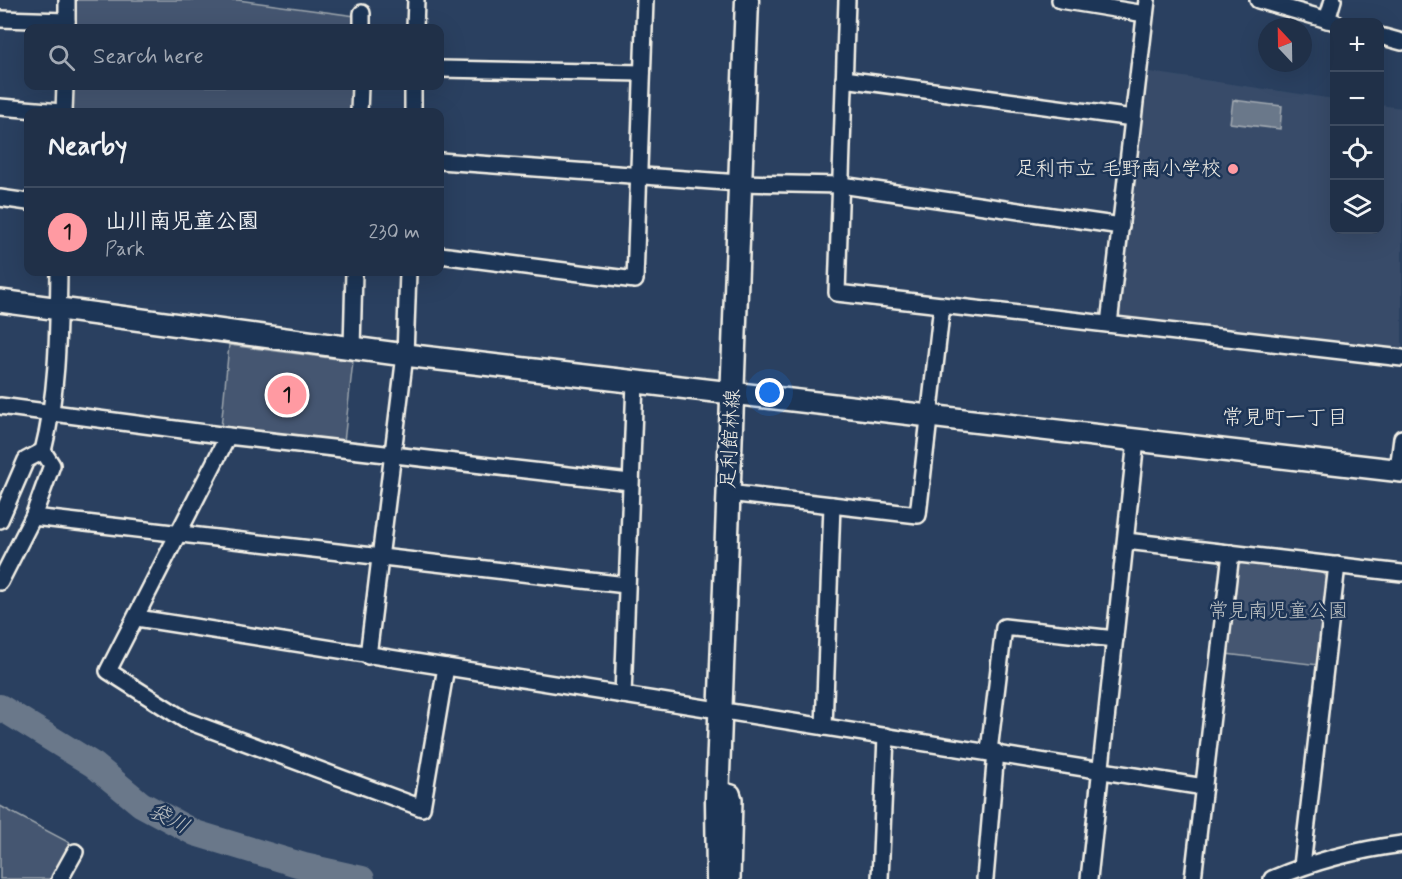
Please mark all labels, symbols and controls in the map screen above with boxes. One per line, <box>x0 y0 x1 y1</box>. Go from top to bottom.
north arrow <box>1258 18 1312 72</box>
map controls <box>1330 18 1384 234</box>
button: + <box>1330 18 1384 72</box>
search box <box>24 24 444 90</box>
icon: search <box>45 41 78 74</box>
text: Search here <box>93 43 204 71</box>
button: − <box>1330 72 1384 126</box>
button: locate <box>1330 126 1384 180</box>
text: Nearby <box>48 130 127 164</box>
place label: 足利市立 毛野南小学校 <box>1016 156 1221 183</box>
marker: 足利市立 毛野南小学校 <box>1226 162 1240 176</box>
button: layers <box>1330 180 1384 234</box>
text: 山川南児童公園 <box>105 208 259 236</box>
text: 1 <box>63 219 72 246</box>
text: 230 m <box>368 219 420 246</box>
text: Park <box>105 236 145 263</box>
pin: 1 <box>268 372 306 418</box>
your location <box>755 378 784 407</box>
street label: 足利館林線 <box>715 388 747 490</box>
district label: 常見町一丁目 <box>1222 404 1348 432</box>
park label: 常見南児童公園 <box>1208 598 1348 625</box>
water label: 袋川 <box>144 797 194 841</box>

